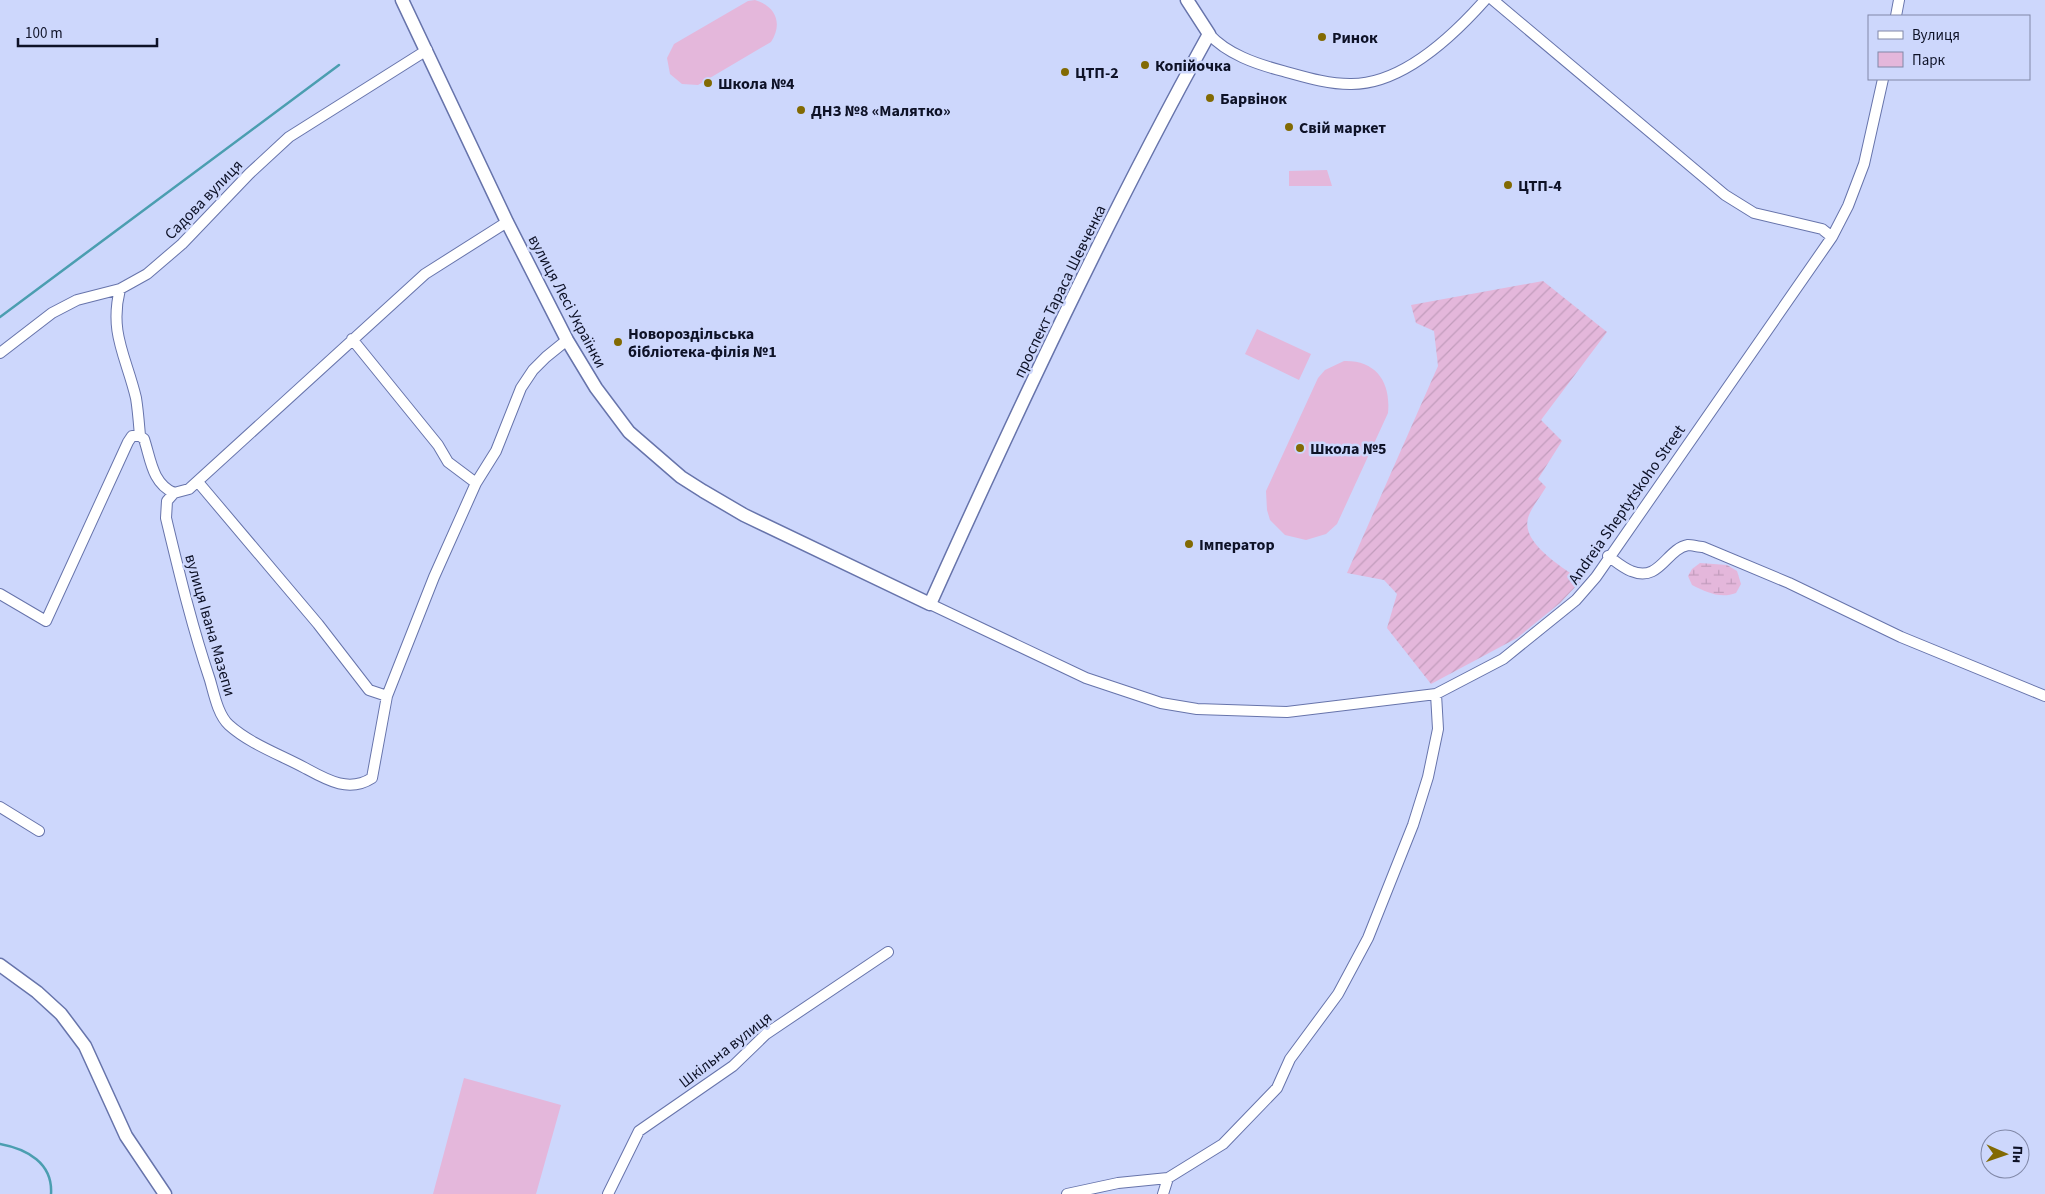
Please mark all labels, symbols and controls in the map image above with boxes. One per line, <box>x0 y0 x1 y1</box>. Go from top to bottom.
scale bar <box>18 15 156 47</box>
legend <box>1868 15 2030 80</box>
text: 100 m <box>25 23 63 44</box>
text: Вулиця <box>1912 25 1960 46</box>
place label: Ринок <box>1332 27 1378 49</box>
marker: Ринок <box>1316 31 1328 43</box>
text: Парк <box>1912 50 1946 71</box>
place label: Копійочка <box>1155 55 1231 77</box>
marker: Копійочка <box>1139 59 1151 71</box>
place label: ЦТП-2 <box>1075 62 1119 84</box>
marker: ЦТП-2 <box>1059 66 1071 78</box>
place label: Школа №4 <box>718 73 795 95</box>
marker: Школа №4 <box>702 77 714 89</box>
place label: Барвінок <box>1220 88 1287 110</box>
marker: Барвінок <box>1204 92 1216 104</box>
place label: ДНЗ №8 «Малятко» <box>811 100 951 122</box>
marker: ДНЗ №8 «Малятко» <box>795 104 807 116</box>
place label: Свiй маркет <box>1299 117 1386 139</box>
marker: Свiй маркет <box>1283 121 1295 133</box>
street label: Садова вулиця <box>160 155 248 245</box>
place label: ЦТП-4 <box>1518 175 1562 197</box>
marker: ЦТП-4 <box>1502 179 1514 191</box>
street label: проспект Тараса Шевченка <box>1008 201 1111 382</box>
street label: вулиця Лесі Українки <box>523 231 612 372</box>
place label: Новороздільська бібліотека-філія №1 <box>628 323 777 363</box>
marker: Новороздільська бібліотека-філія №1 <box>612 336 624 348</box>
street label: Andreia Sheptytskoho Street <box>1563 420 1691 589</box>
place label: Школа №5 <box>1310 438 1387 460</box>
marker: Школа №5 <box>1294 442 1306 454</box>
place label: Імператор <box>1199 534 1275 556</box>
marker: Імператор <box>1183 538 1195 550</box>
street label: вулиця Івана Мазепи <box>179 552 241 699</box>
street label: Шкільна вулиця <box>674 1006 777 1093</box>
north arrow <box>1980 1129 2030 1179</box>
text: Пн <box>2007 1145 2027 1163</box>

